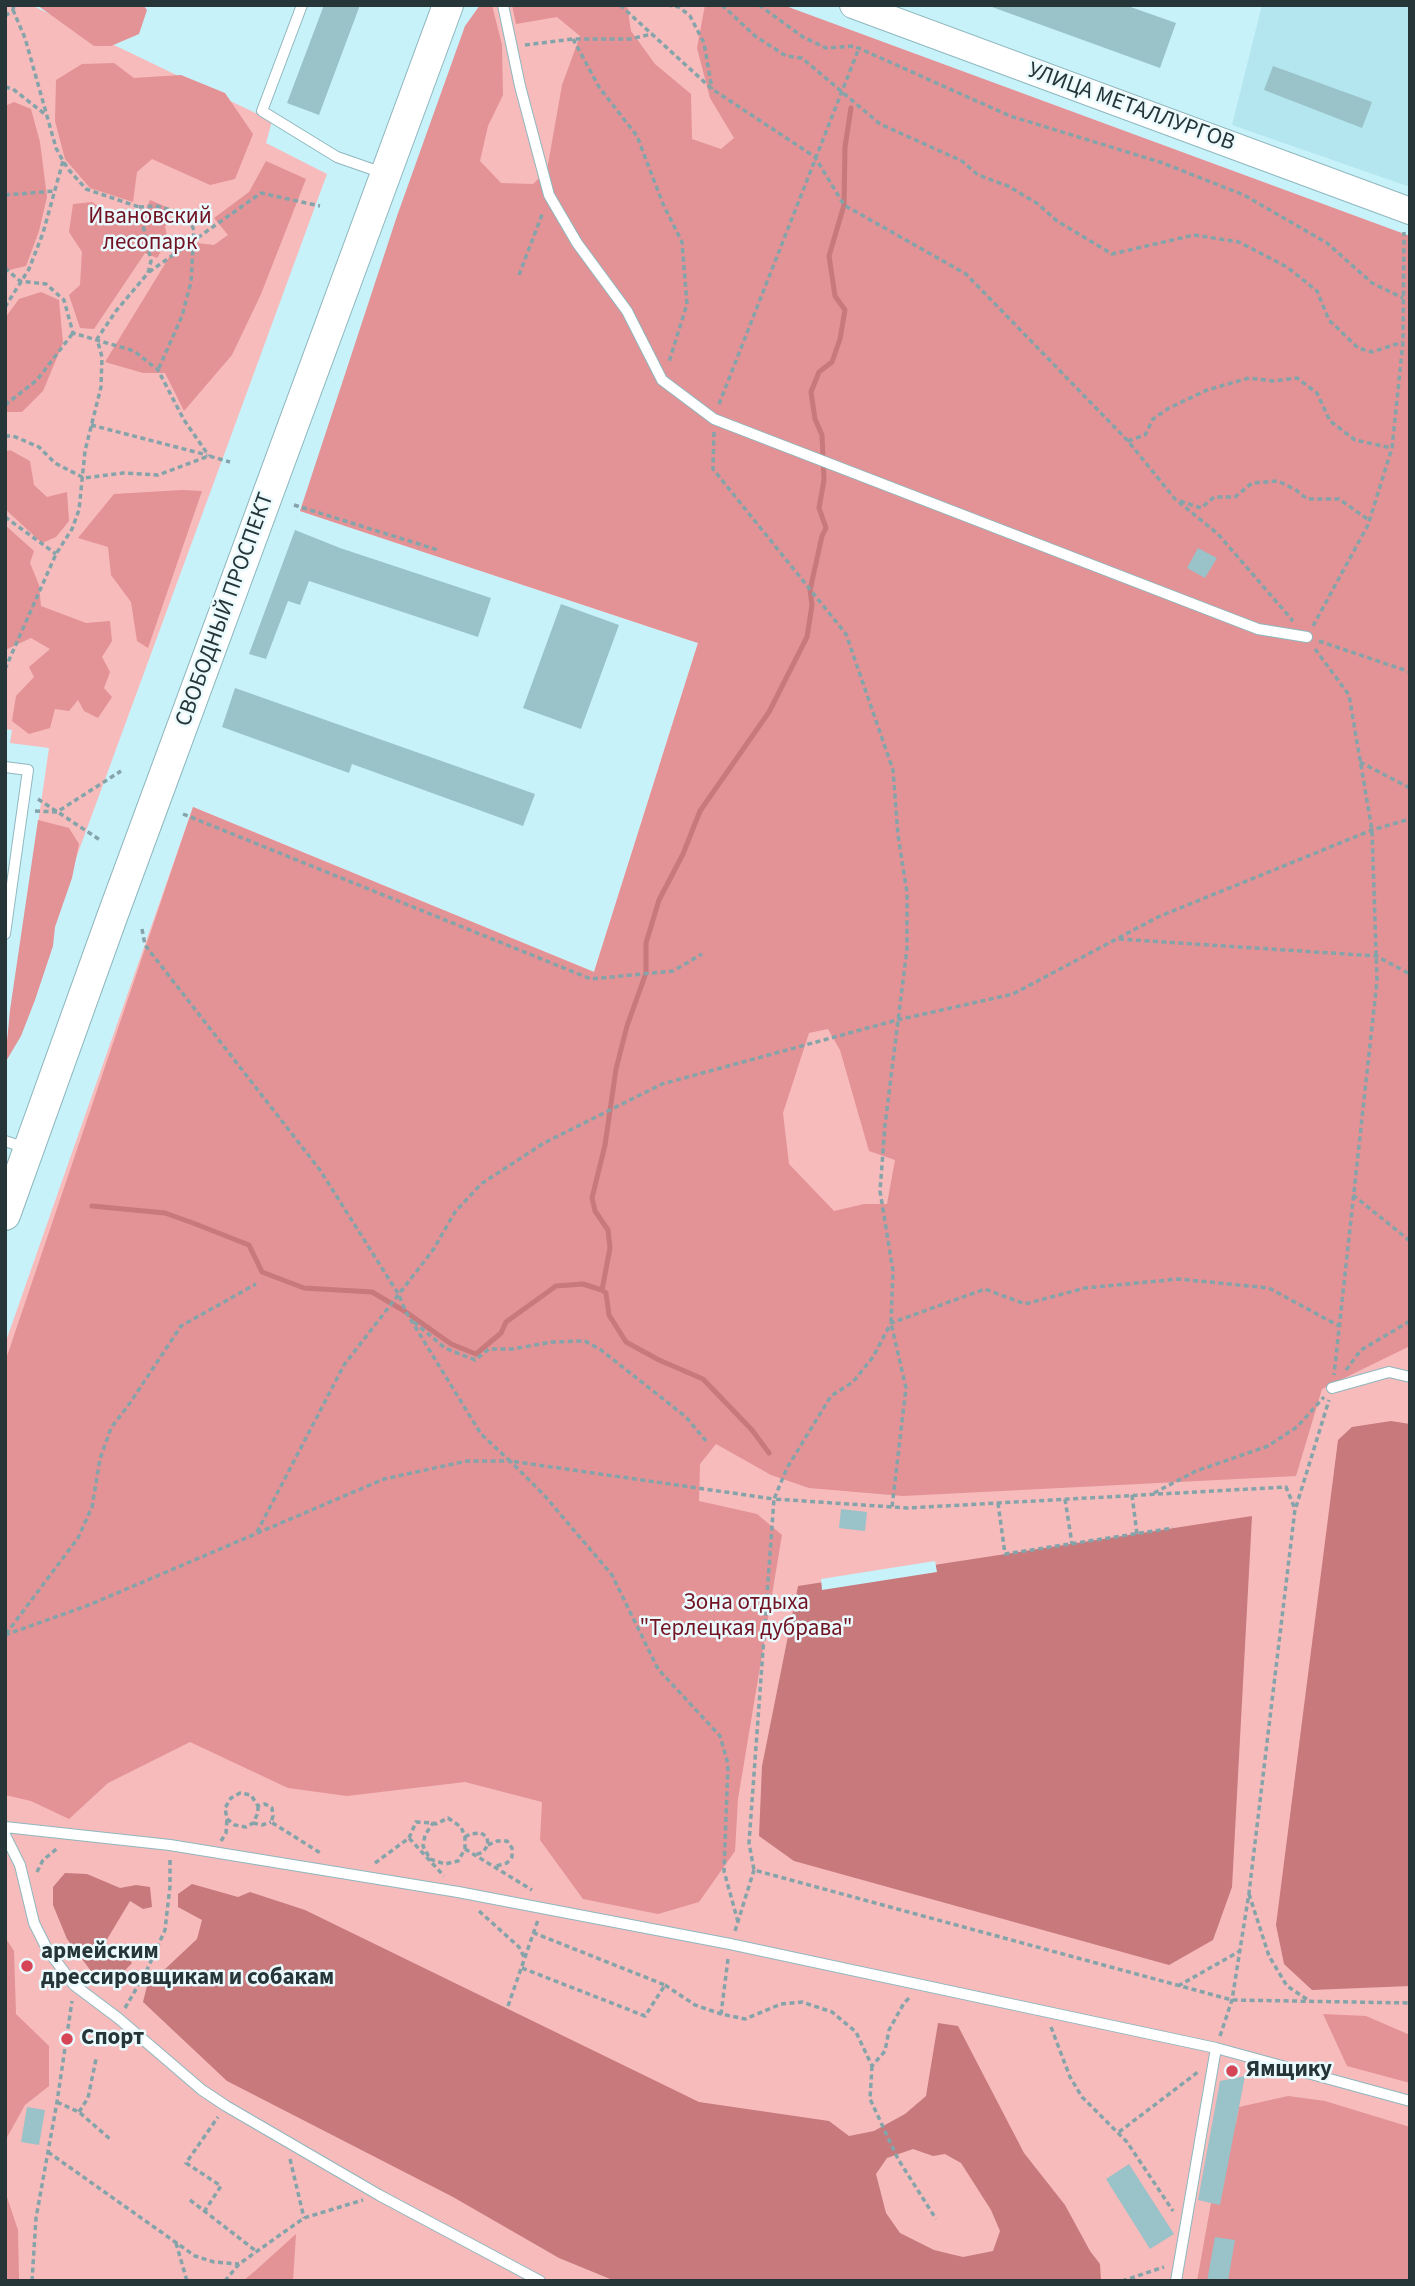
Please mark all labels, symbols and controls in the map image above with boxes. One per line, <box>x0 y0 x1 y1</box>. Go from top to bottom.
street label: УЛИЦА МЕТАЛЛУРГОВ <box>1024 58 1238 158</box>
park label: Ивановский лесопарк <box>88 204 212 258</box>
street label: СВОБОДНЫЙ ПРОСПЕКТ <box>171 490 281 730</box>
park label: Зона отдыха "Терлецкая дубрава" <box>640 1590 852 1644</box>
place label: армейским дрессировщикам и собакам <box>41 1939 334 1993</box>
marker: армейским дрессировщикам и собакам <box>19 1958 35 1974</box>
place label: Спорт <box>81 2025 144 2053</box>
marker: Спорт <box>59 2031 75 2047</box>
place label: Ямщику <box>1246 2057 1332 2085</box>
marker: Ямщику <box>1224 2063 1240 2079</box>

